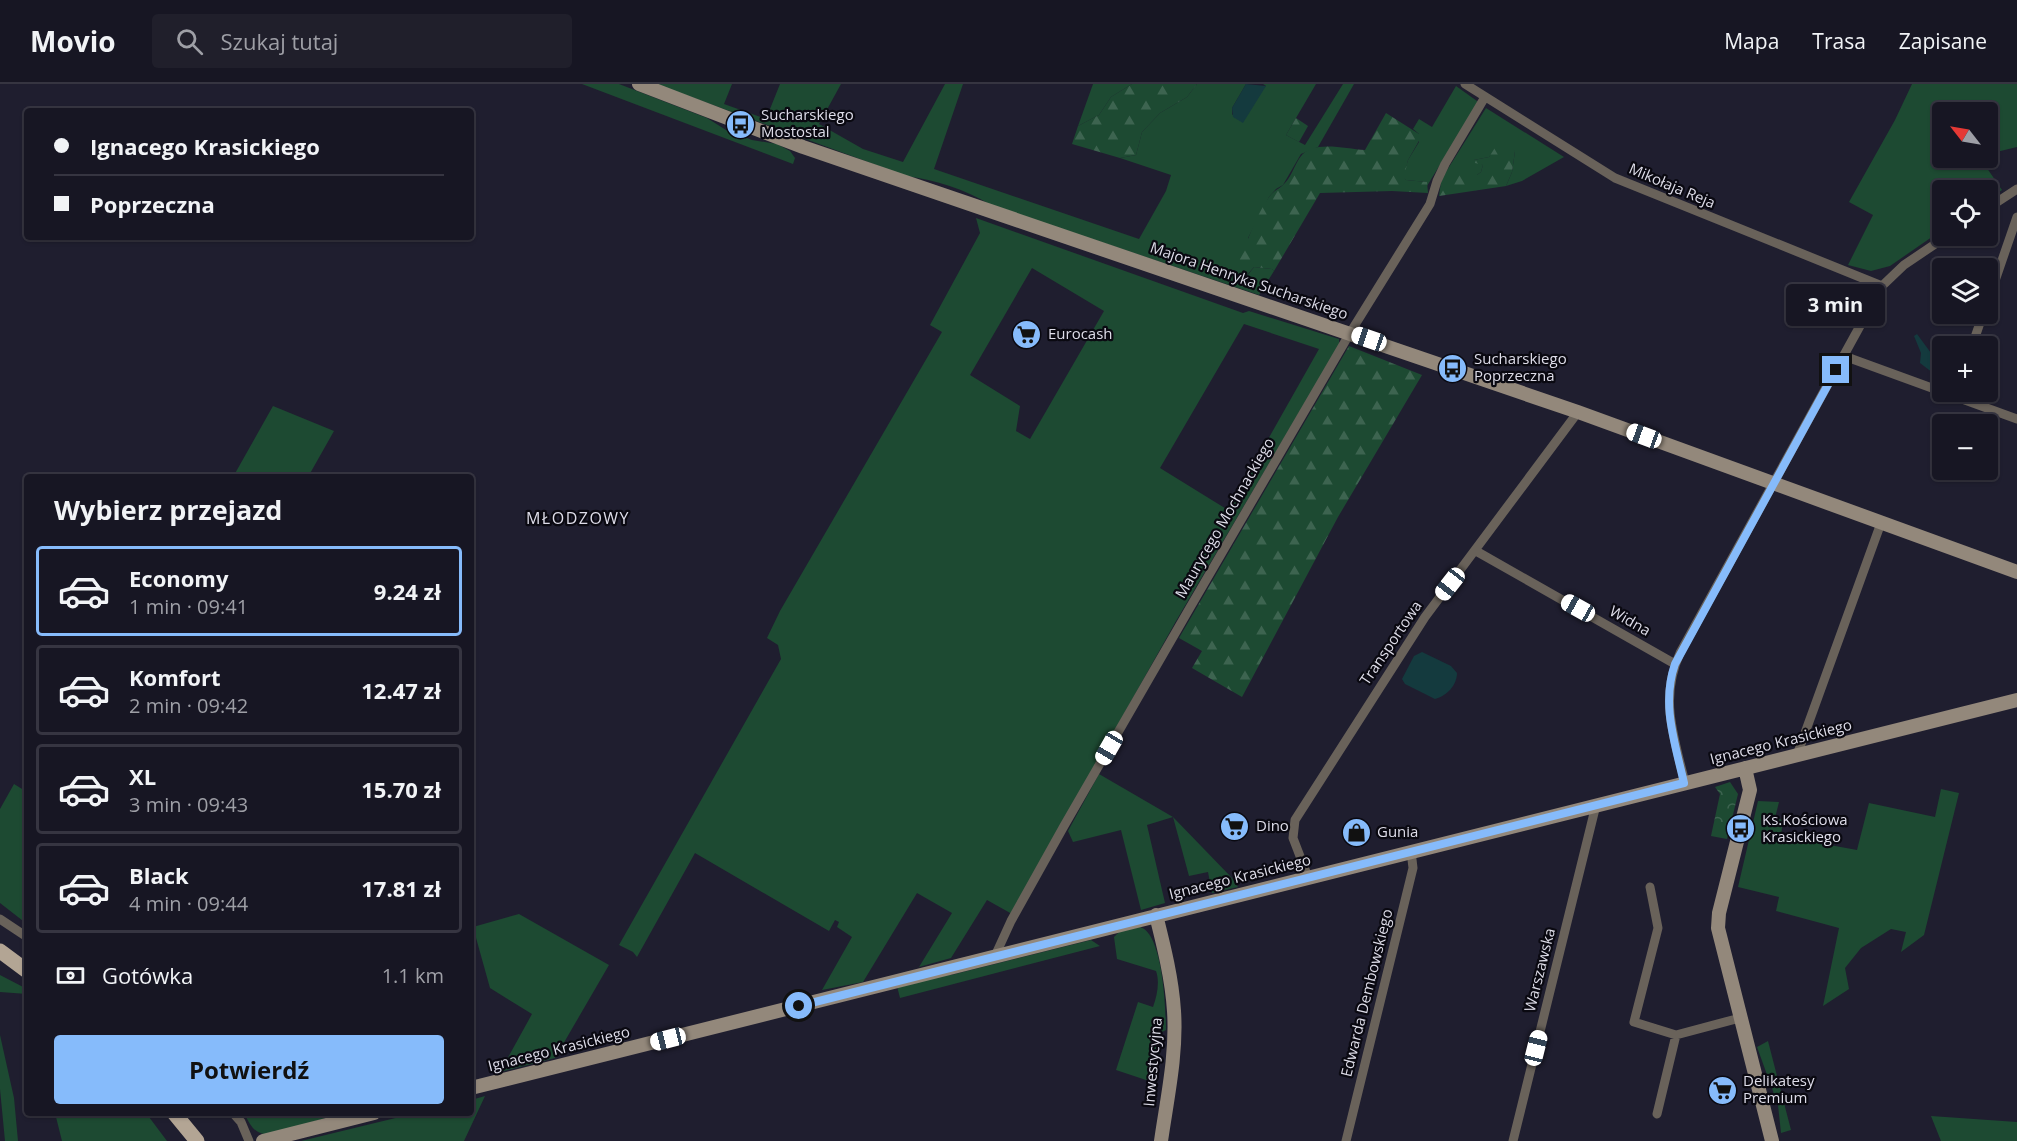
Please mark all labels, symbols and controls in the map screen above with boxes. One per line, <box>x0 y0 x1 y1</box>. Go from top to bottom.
search box <box>152 14 572 68</box>
text: Movio <box>30 22 116 60</box>
icon: search <box>173 25 206 58</box>
text: Szukaj tutaj <box>221 26 338 56</box>
text: Mapa <box>1724 27 1779 55</box>
text: Trasa <box>1812 27 1866 55</box>
text: Zapisane <box>1899 27 1987 55</box>
north arrow <box>1932 102 1998 168</box>
map controls <box>1932 102 1998 480</box>
place label: Sucharskiego Mostostal <box>761 104 854 141</box>
bus stop icon: Sucharskiego Mostostal <box>724 108 756 140</box>
text: Ignacego Krasickiego <box>90 131 320 161</box>
street label: Mikołaja Reja <box>1626 158 1719 212</box>
button: locate <box>1932 180 1998 246</box>
text: Poprzeczna <box>90 189 215 219</box>
street label: Majora Henryka Sucharskiego <box>1148 237 1351 323</box>
button: layers <box>1932 258 1998 324</box>
callout: 3 min <box>1786 283 1886 325</box>
text: 3 min <box>1808 291 1863 318</box>
supermarket icon: Eurocash <box>1011 318 1043 350</box>
place label: Eurocash <box>1048 323 1113 343</box>
car <box>1349 325 1389 353</box>
button: + <box>1932 336 1998 402</box>
place label: Sucharskiego Poprzeczna <box>1474 348 1567 385</box>
bus stop icon: Sucharskiego Poprzeczna <box>1437 352 1469 384</box>
route end <box>1822 356 1849 383</box>
button: − <box>1932 414 1998 480</box>
car <box>1624 421 1664 451</box>
street label: Maurycego Mochnackiego <box>1170 434 1278 601</box>
text: Wybierz przejazd <box>54 491 282 528</box>
district label: MŁODZOWY <box>526 507 630 529</box>
text: Economy <box>129 563 228 593</box>
icon: car <box>57 564 111 618</box>
car <box>1432 564 1468 604</box>
text: 9.24 zł <box>374 576 441 606</box>
car <box>1558 591 1598 625</box>
text: 1 min · 09:41 <box>129 593 248 620</box>
street label: Transportowa <box>1355 596 1426 689</box>
street label: Widna <box>1606 600 1655 640</box>
text: Komfort <box>129 662 221 692</box>
icon: car <box>57 663 111 717</box>
text: 12.47 zł <box>361 675 441 705</box>
text: 2 min · 09:42 <box>129 692 248 719</box>
street label: Ignacego Krasickiego <box>1708 714 1854 768</box>
car <box>1092 728 1126 768</box>
text: XL <box>129 761 156 791</box>
icon: car <box>57 762 111 816</box>
text: 15.70 zł <box>361 774 441 804</box>
text: 3 min · 09:43 <box>129 791 248 818</box>
place label: Ks.Kościowa Krasickiego <box>1762 809 1848 846</box>
supermarket icon: Dino <box>1219 810 1251 842</box>
bus stop icon: Ks.Kościowa Krasickiego <box>1725 813 1757 845</box>
place label: Dino <box>1256 815 1289 835</box>
shop icon: Gunia <box>1340 816 1372 848</box>
place label: Gunia <box>1377 821 1418 841</box>
street label: Ignacego Krasickiego <box>1167 849 1313 903</box>
text: Black <box>129 860 189 890</box>
icon: car <box>57 861 111 915</box>
text: 17.81 zł <box>361 873 441 903</box>
text: 4 min · 09:44 <box>129 890 248 917</box>
street label: Edwarda Dembowskiego <box>1335 907 1397 1079</box>
street label: Warszawska <box>1519 926 1559 1014</box>
icon: cash <box>54 959 87 992</box>
text: Gotówka <box>102 960 193 990</box>
text: 1.1 km <box>382 962 444 989</box>
route start <box>785 992 812 1019</box>
street label: Inwestycyjna <box>1138 1016 1166 1107</box>
street label: Ignacego Krasickiego <box>486 1021 632 1075</box>
car <box>648 1026 688 1052</box>
car <box>1523 1028 1549 1068</box>
button: Potwierdź <box>54 1035 444 1104</box>
place label: Delikatesy Premium <box>1743 1070 1815 1107</box>
supermarket icon: Delikatesy Premium <box>1706 1074 1738 1106</box>

